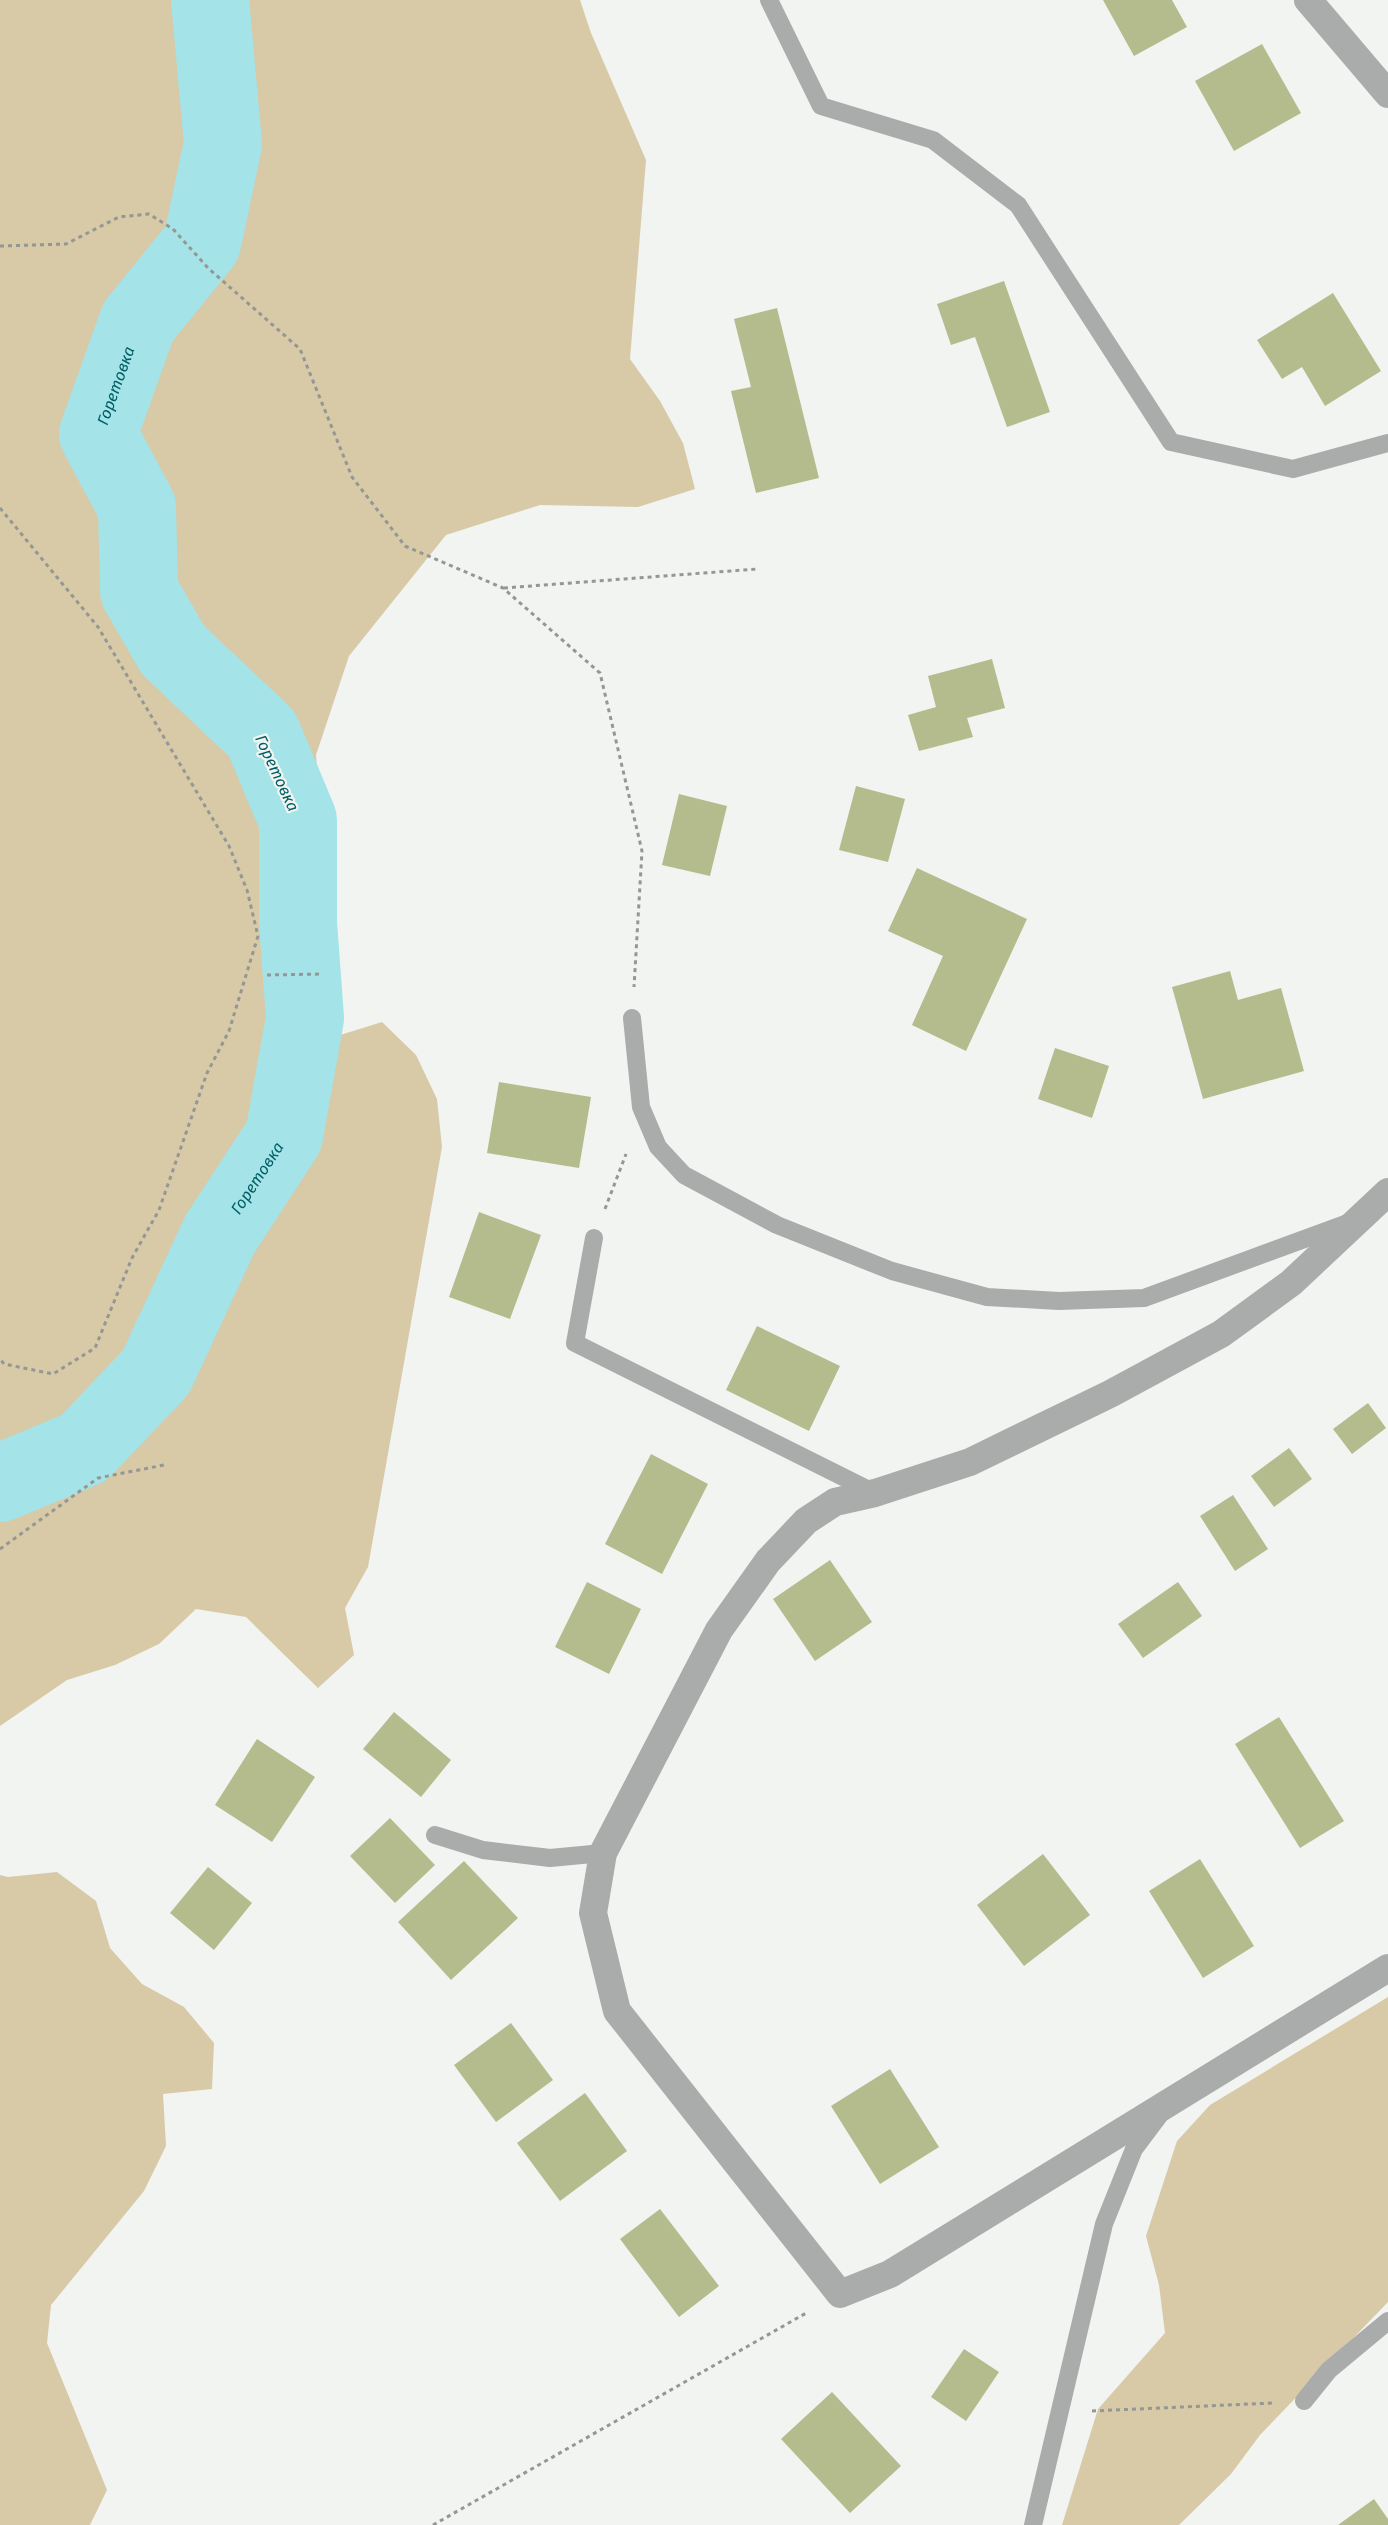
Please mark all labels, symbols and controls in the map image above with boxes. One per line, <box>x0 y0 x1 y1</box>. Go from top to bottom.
water label: Горетовка <box>93 344 138 427</box>
water label: Горетовка <box>251 732 303 814</box>
water label: Горетовка <box>226 1138 287 1217</box>

